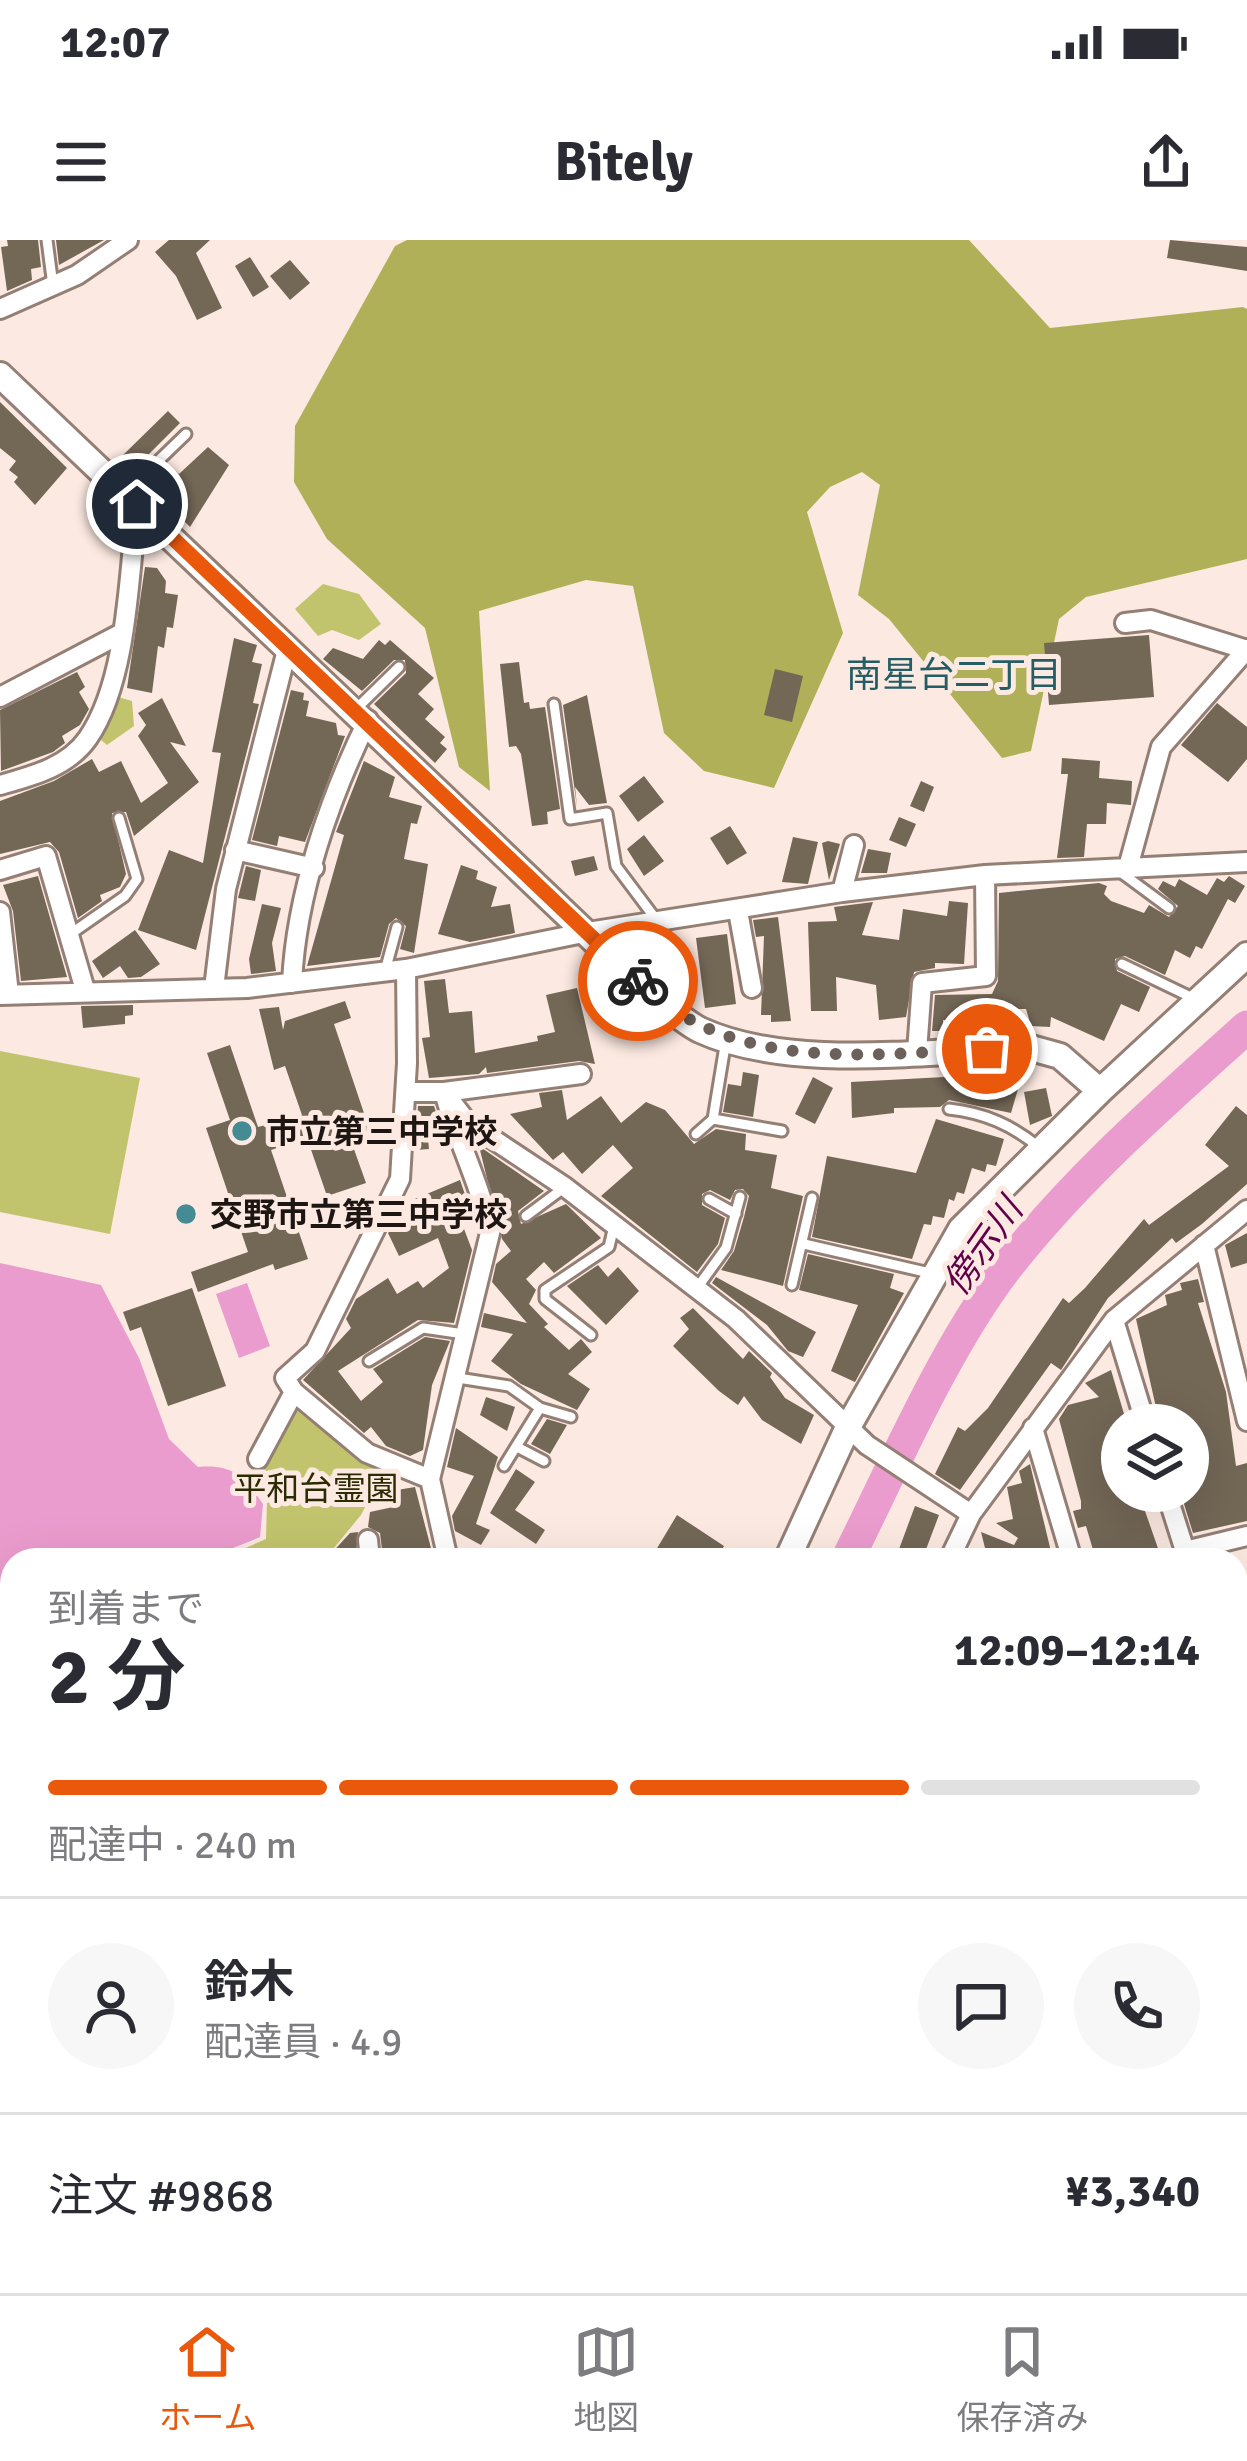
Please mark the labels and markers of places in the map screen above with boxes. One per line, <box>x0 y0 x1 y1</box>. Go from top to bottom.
pin <box>86 453 188 555</box>
pin <box>936 998 1038 1100</box>
place label: 市立第三中学校 <box>266 1112 497 1153</box>
marker: 市立第三中学校 <box>229 1118 255 1144</box>
place label: 交野市立第三中学校 <box>210 1195 507 1236</box>
marker: 交野市立第三中学校 <box>173 1201 199 1227</box>

